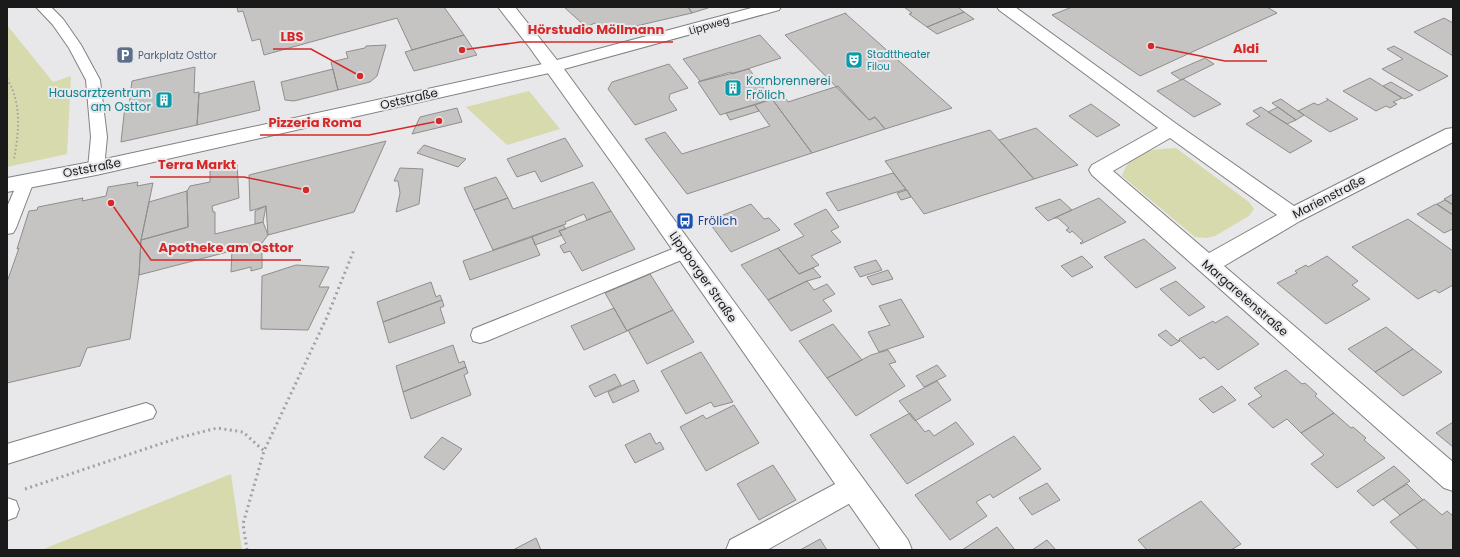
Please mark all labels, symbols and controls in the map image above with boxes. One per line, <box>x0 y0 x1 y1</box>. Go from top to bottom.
street label: Lippweg <box>687 13 731 38</box>
callout: Hörstudio Möllmann <box>520 17 673 42</box>
text: Hörstudio Möllmann <box>528 20 664 39</box>
callout: LBS <box>273 24 311 49</box>
text: LBS <box>281 27 303 46</box>
callout: Aldi <box>1225 36 1267 61</box>
text: Aldi <box>1233 39 1259 58</box>
parking icon: Parkplatz Osttor <box>115 45 135 65</box>
place label: Stadttheater Filou <box>867 47 931 74</box>
place label: Parkplatz Osttor <box>138 48 217 63</box>
theatre icon: Stadttheater Filou <box>844 50 864 70</box>
place label: Kornbrennerei Frölich <box>746 72 831 103</box>
building icon: Kornbrennerei Frölich <box>723 78 743 98</box>
place label: Hausarztzentrum am Osttor <box>49 84 152 115</box>
street label: Oststraße <box>378 84 439 113</box>
building icon: Hausarztzentrum am Osttor <box>154 90 174 110</box>
callout: Pizzeria Roma <box>260 110 369 135</box>
text: Pizzeria Roma <box>268 113 362 132</box>
callout: Terra Markt <box>150 152 244 177</box>
street label: Oststraße <box>61 154 122 181</box>
text: Terra Markt <box>158 155 236 174</box>
street label: Marienstraße <box>1289 171 1368 222</box>
bus stop icon: Frölich <box>675 211 695 231</box>
place label: Frölich <box>698 212 737 229</box>
street label: Lippborger Straße <box>666 228 741 326</box>
callout: Apotheke am Osttor <box>151 235 301 260</box>
text: Apotheke am Osttor <box>159 238 294 257</box>
street label: Margaretenstraße <box>1198 255 1292 340</box>

